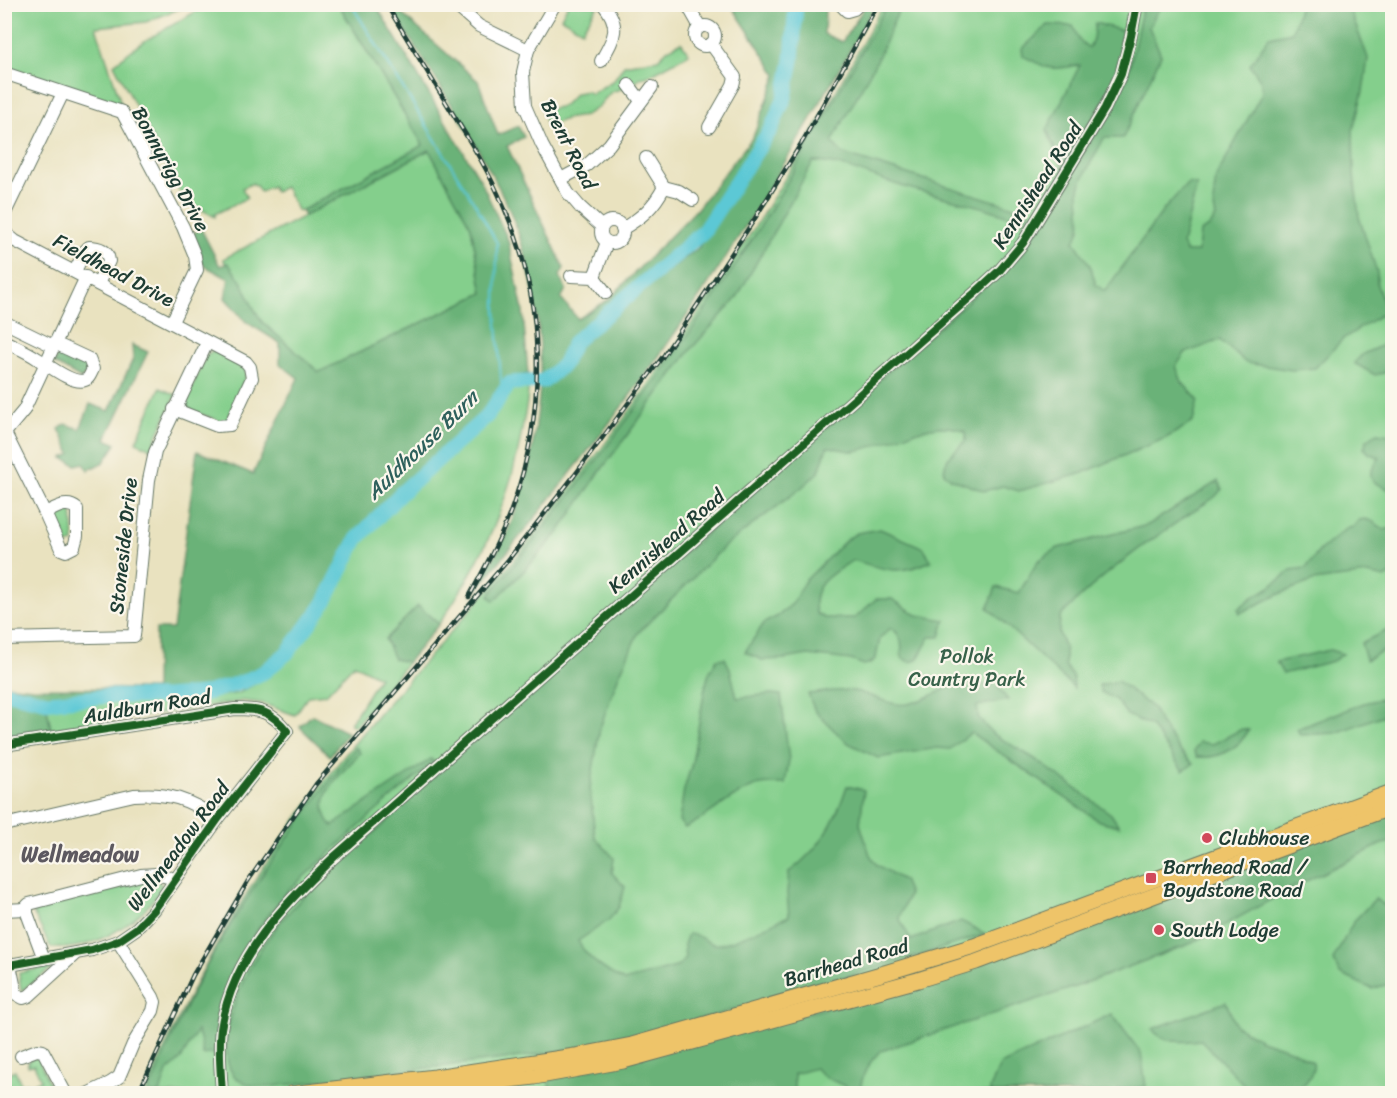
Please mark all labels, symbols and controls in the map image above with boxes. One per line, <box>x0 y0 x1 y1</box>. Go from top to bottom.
street label: Brent Road <box>531 93 607 197</box>
street label: Bonnyrigg Drive <box>122 100 220 238</box>
street label: Kennishead Road <box>983 113 1093 256</box>
street label: Fieldhead Drive <box>47 224 181 317</box>
water label: Auldhouse Burn <box>356 379 489 510</box>
street label: Stoneside Drive <box>99 476 148 616</box>
street label: Kennishead Road <box>600 479 734 603</box>
park label: Pollok Country Park <box>908 639 1026 697</box>
street label: Auldburn Road <box>80 679 215 734</box>
street label: Wellmeadow Road <box>118 773 240 919</box>
place label: Clubhouse <box>1219 821 1309 856</box>
marker: Clubhouse <box>1200 831 1214 845</box>
district label: Wellmeadow <box>21 835 140 874</box>
place label: Barrhead Road / Boydstone Road <box>1163 850 1309 908</box>
marker: Barrhead Road / Boydstone Road <box>1144 871 1158 885</box>
place label: South Lodge <box>1171 913 1279 948</box>
marker: South Lodge <box>1152 923 1166 937</box>
street label: Barrhead Road <box>780 928 914 997</box>

